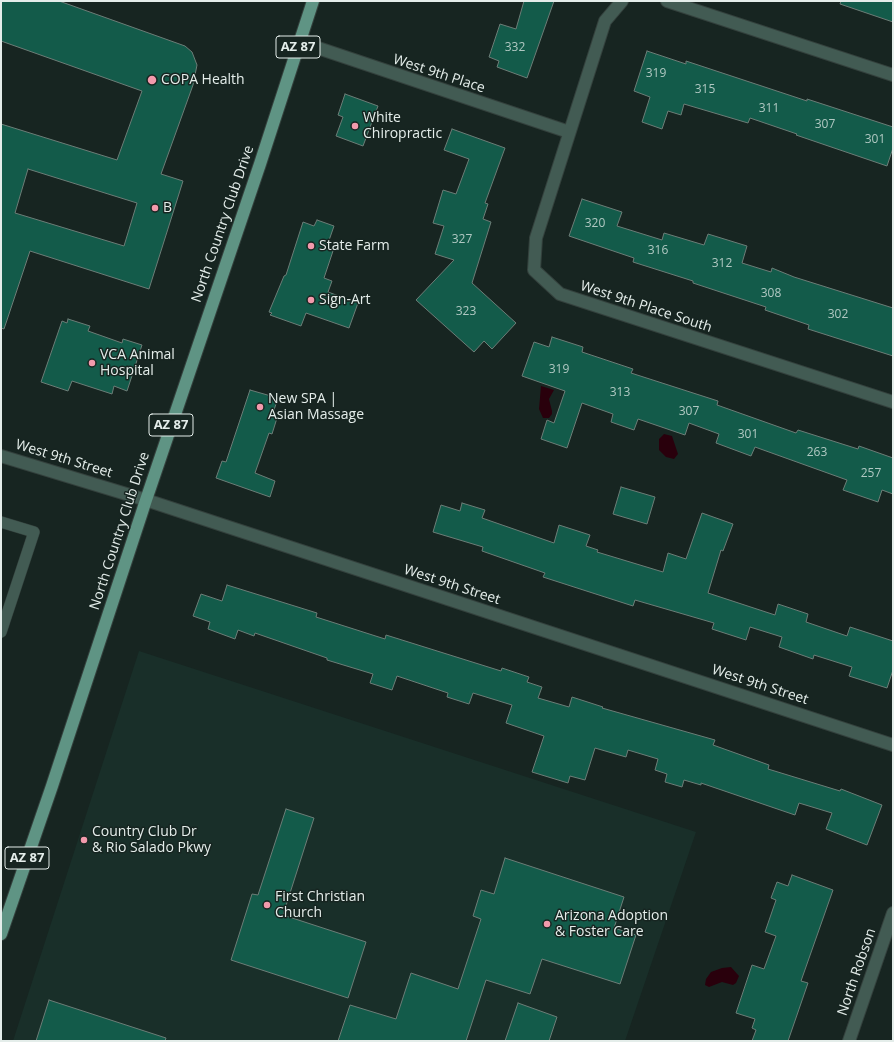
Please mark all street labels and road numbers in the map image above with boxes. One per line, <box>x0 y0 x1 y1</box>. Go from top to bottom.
road number: AZ 87 <box>276 36 320 58</box>
street label: West 9th Place <box>391 51 487 97</box>
street label: North Country Club Drive <box>188 143 258 305</box>
street label: West 9th Place South <box>578 278 714 336</box>
road number: AZ 87 <box>149 414 193 436</box>
street label: West 9th Street <box>14 436 114 482</box>
street label: North Country Club Drive <box>87 450 153 612</box>
street label: West 9th Street <box>402 561 502 609</box>
street label: West 9th Street <box>710 661 810 709</box>
road number: AZ 87 <box>5 847 49 869</box>
street label: North Robson <box>834 926 880 1018</box>

